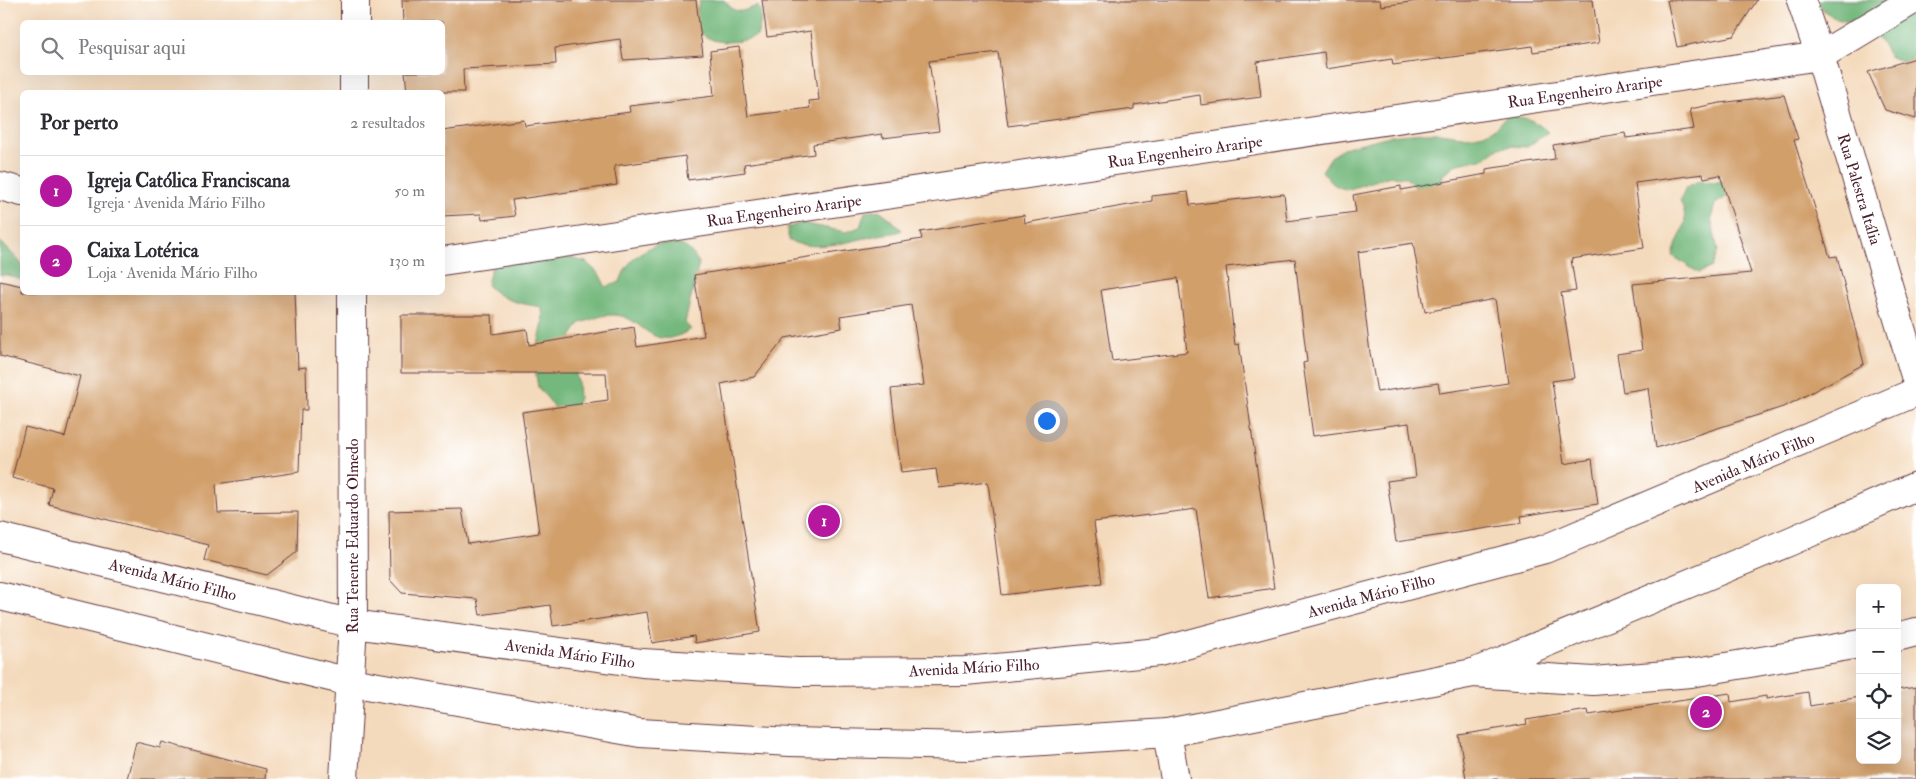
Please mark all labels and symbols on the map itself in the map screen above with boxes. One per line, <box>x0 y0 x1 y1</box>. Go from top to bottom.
street label: Rua Engenheiro Araripe <box>1506 71 1664 114</box>
street label: Rua Engenheiro Araripe <box>1106 131 1264 174</box>
street label: Rua Palestra Itália <box>1833 131 1886 248</box>
street label: Rua Engenheiro Araripe <box>705 190 863 233</box>
your location <box>1034 408 1060 434</box>
street label: Avenida Mário Filho <box>1688 428 1818 498</box>
street label: Rua Tenente Eduardo Olmedo <box>343 438 363 634</box>
pin: 1 <box>808 502 840 540</box>
street label: Avenida Mário Filho <box>106 554 239 606</box>
street label: Avenida Mário Filho <box>1304 569 1437 623</box>
street label: Avenida Mário Filho <box>503 635 636 673</box>
street label: Avenida Mário Filho <box>907 655 1040 681</box>
pin: 2 <box>1690 693 1722 731</box>

